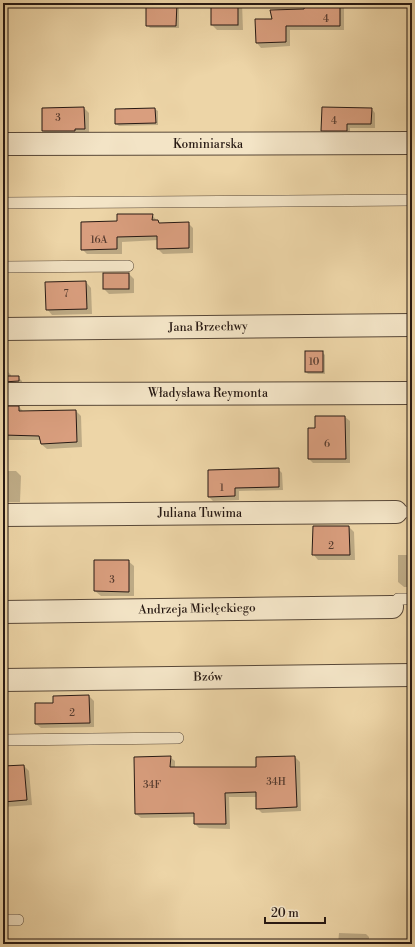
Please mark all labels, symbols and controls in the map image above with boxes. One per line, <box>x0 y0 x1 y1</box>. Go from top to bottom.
house number: 4 <box>323 13 329 25</box>
house number: 3 <box>55 112 61 124</box>
house number: 4 <box>331 115 337 127</box>
street label: Kominiarska <box>173 137 244 152</box>
house number: 16A <box>91 234 109 246</box>
house number: 7 <box>63 288 69 300</box>
street label: Jana Brzechwy <box>167 319 248 335</box>
house number: 10 <box>309 356 320 368</box>
street label: Władysława Reymonta <box>147 386 269 401</box>
house number: 6 <box>324 438 330 450</box>
house number: 1 <box>220 482 225 494</box>
street label: Juliana Tuwima <box>157 506 243 521</box>
house number: 2 <box>328 540 334 552</box>
house number: 3 <box>109 574 115 586</box>
street label: Andrzeja Mielęckiego <box>137 600 256 618</box>
street label: Bzów <box>192 669 223 685</box>
house number: 2 <box>69 707 75 719</box>
house number: 34H <box>266 776 286 788</box>
house number: 34F <box>143 779 162 791</box>
scale bar <box>265 899 325 925</box>
text: 20 m <box>271 906 299 921</box>

